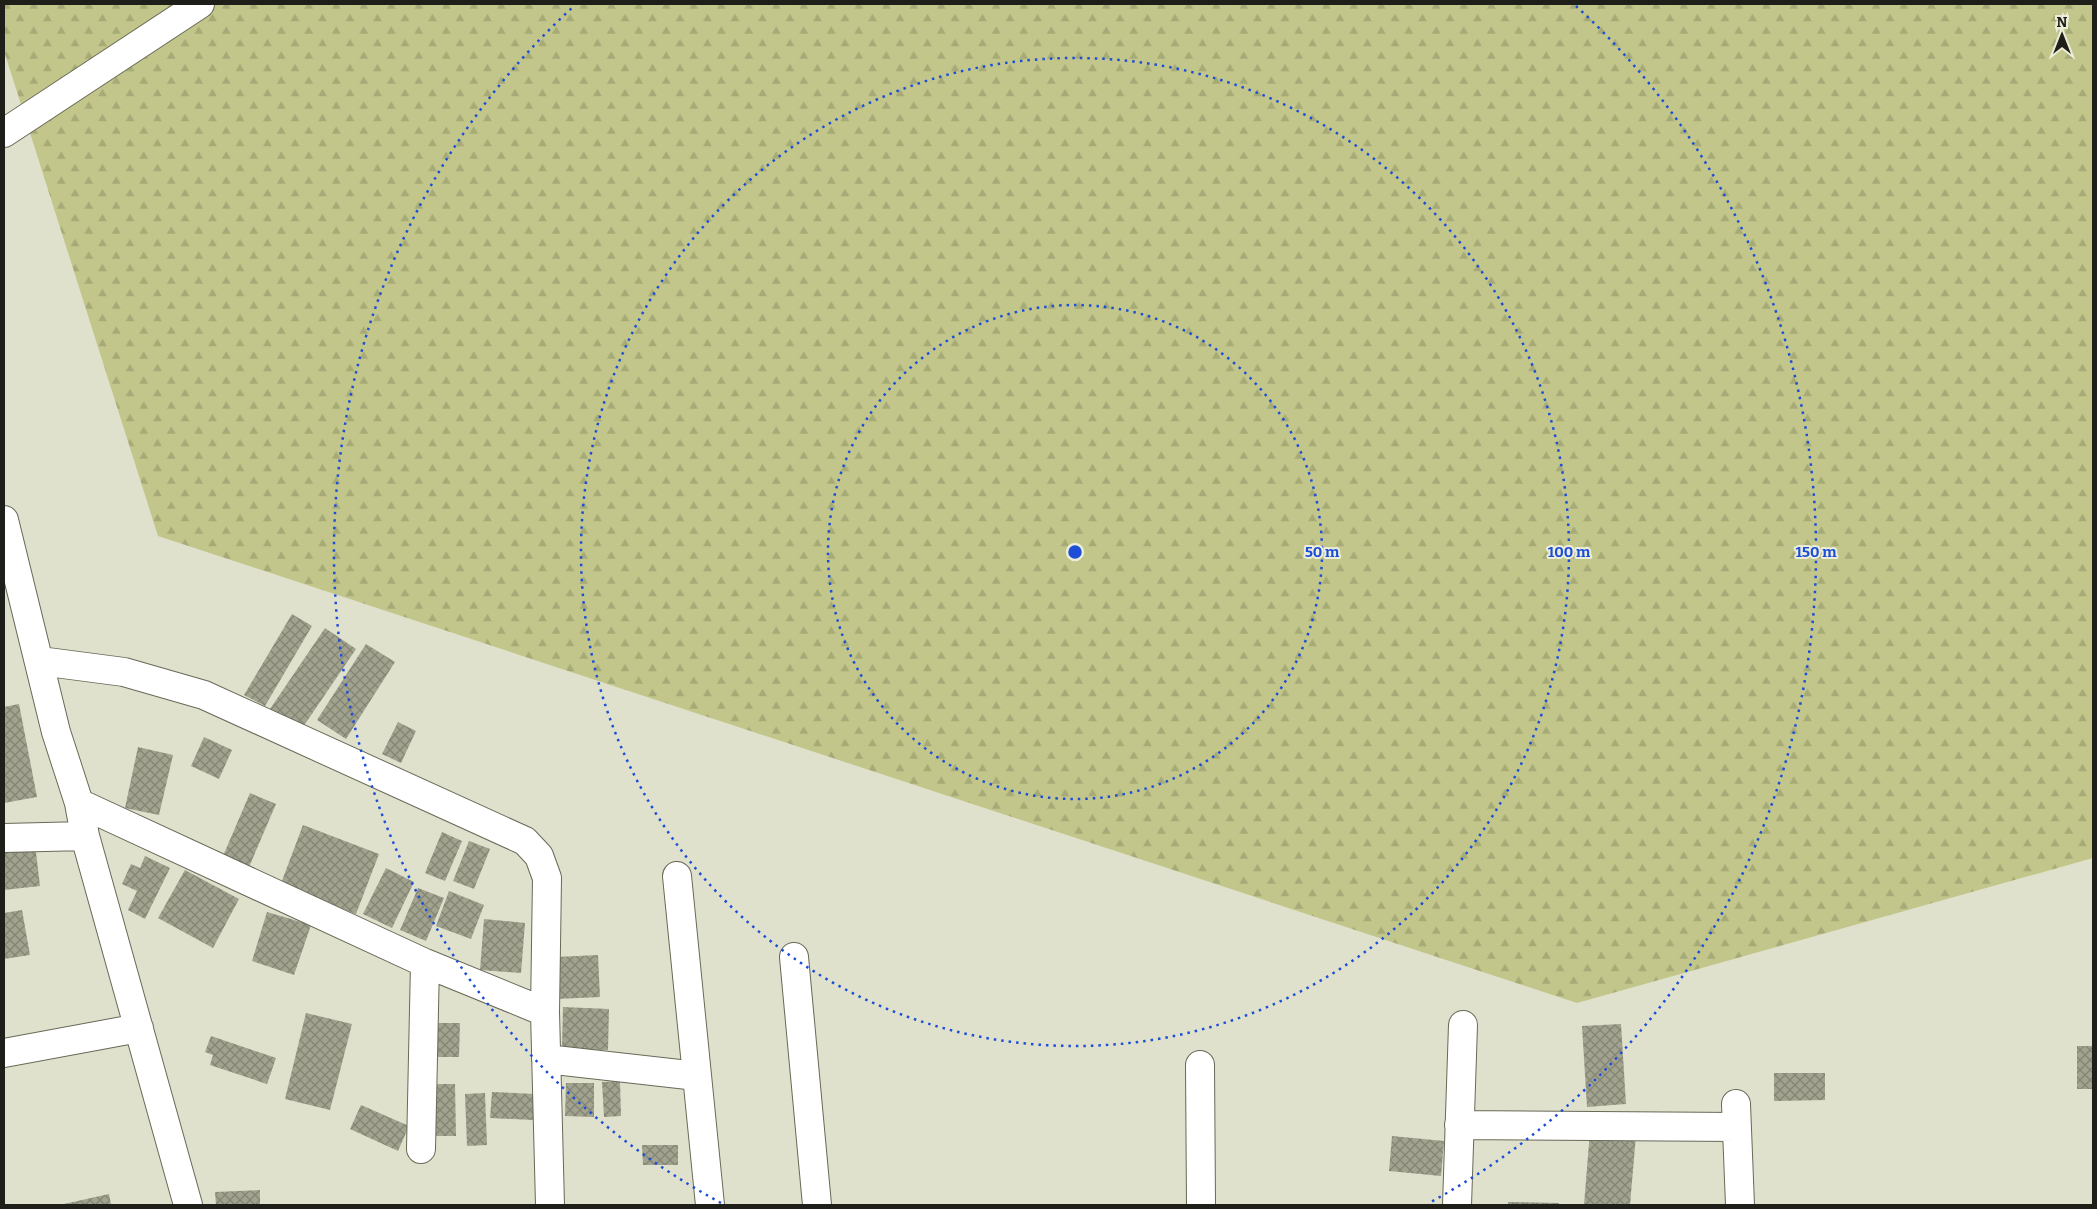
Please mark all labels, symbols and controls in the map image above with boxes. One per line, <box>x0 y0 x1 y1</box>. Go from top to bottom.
north arrow <box>2037 10 2087 60</box>
text: N <box>2057 14 2068 31</box>
centre of rings <box>1066 543 1084 561</box>
text: 50 m <box>1305 543 1340 561</box>
text: 100 m <box>1548 543 1591 561</box>
text: 150 m <box>1795 543 1837 561</box>

